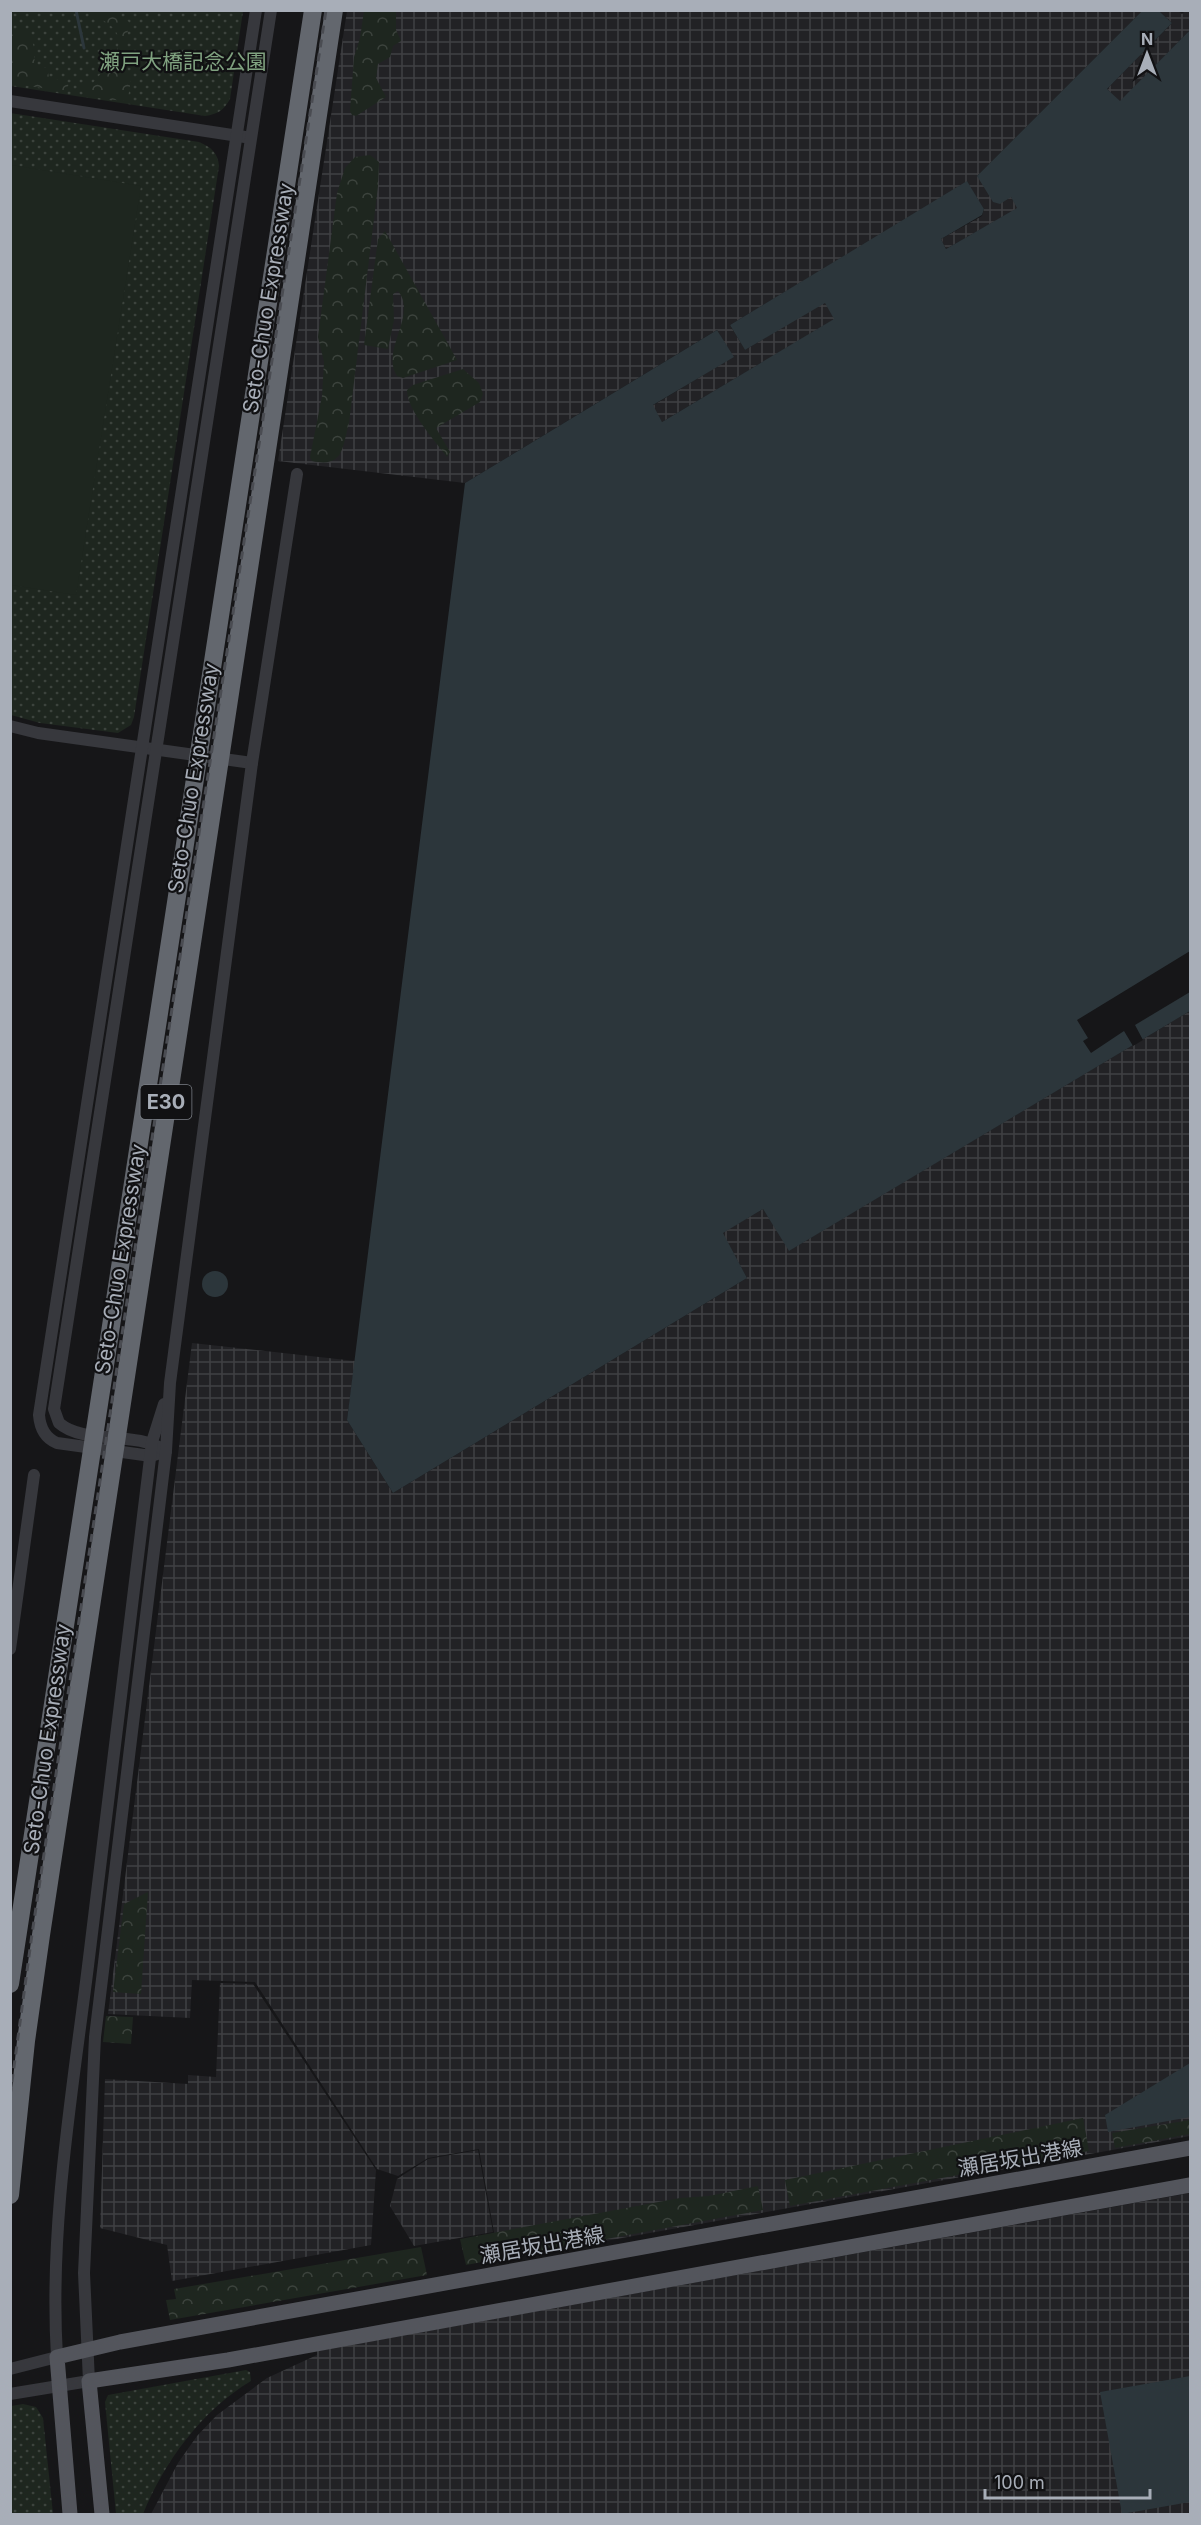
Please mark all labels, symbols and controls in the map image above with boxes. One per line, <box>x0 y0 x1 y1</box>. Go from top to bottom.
north arrow <box>1117 24 1177 84</box>
text: N <box>1141 29 1153 49</box>
park label: 瀬戸大橋記念公園 <box>99 49 267 74</box>
street label: Seto-Chuo Expressway <box>237 181 299 415</box>
street label: Seto-Chuo Expressway <box>162 661 224 895</box>
road number: E30 <box>140 1085 192 1119</box>
street label: Seto-Chuo Expressway <box>89 1142 151 1376</box>
street label: Seto-Chuo Expressway <box>18 1622 76 1856</box>
street label: 瀬居坂出港線 <box>956 2135 1084 2181</box>
street label: 瀬居坂出港線 <box>478 2222 606 2268</box>
scale bar <box>985 2462 1150 2500</box>
text: 100 m <box>994 2472 1045 2493</box>

